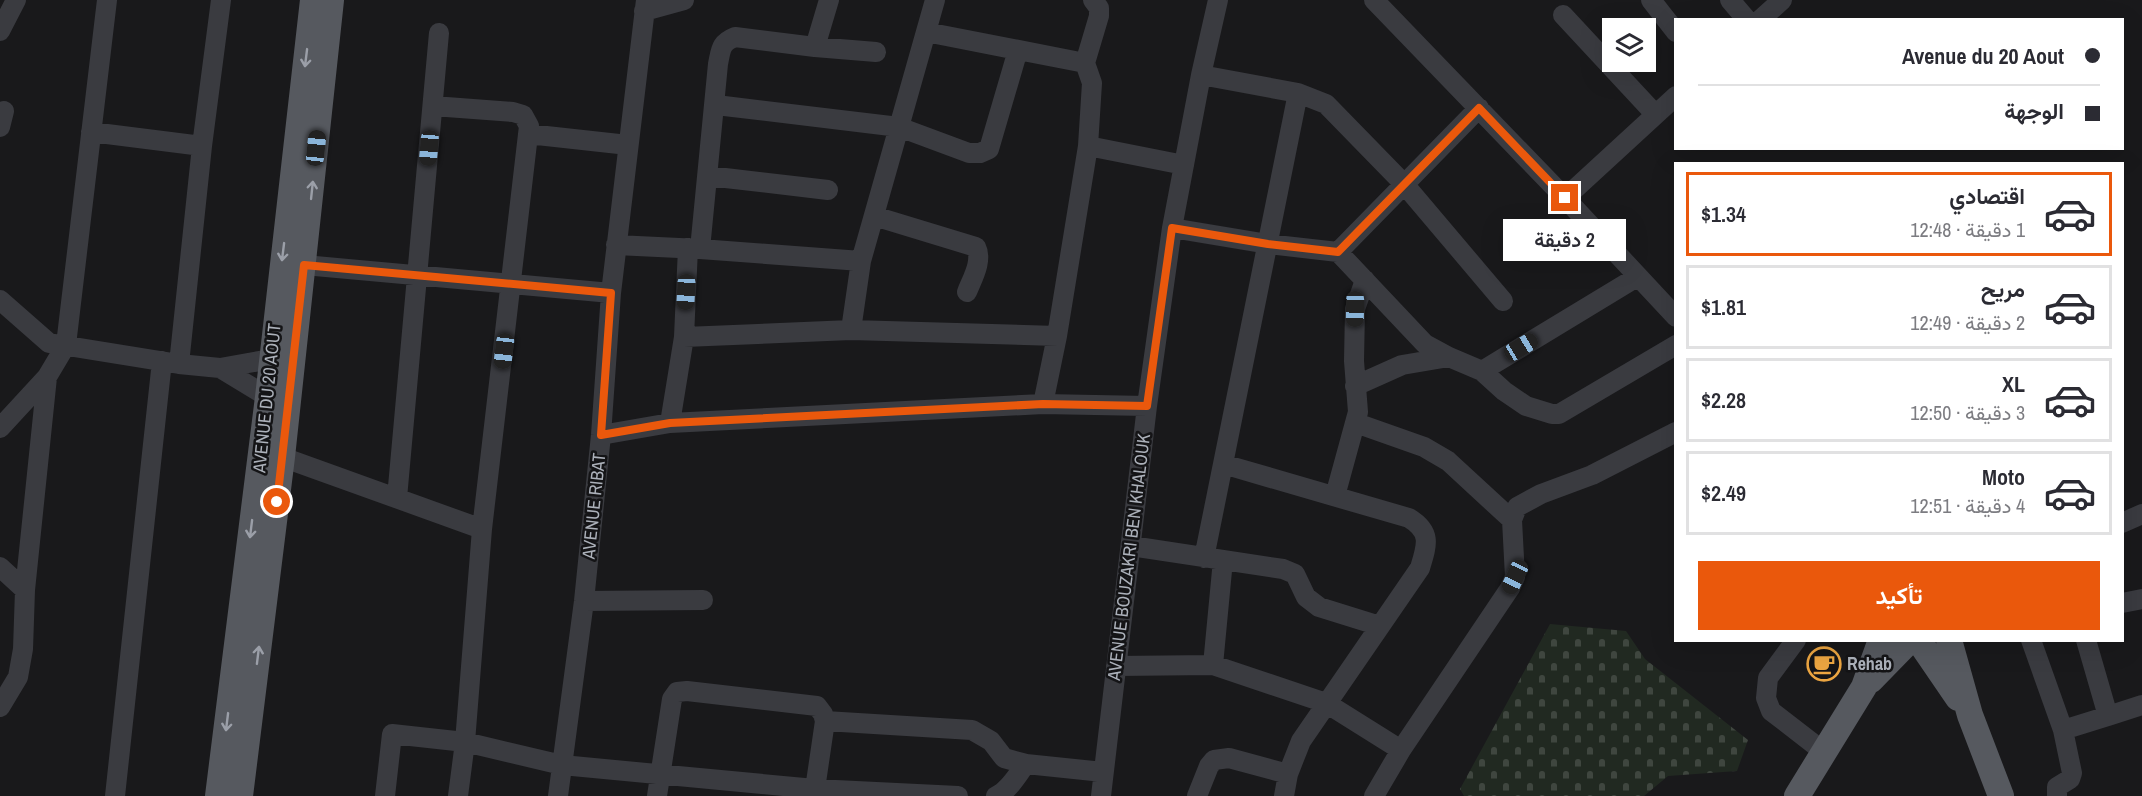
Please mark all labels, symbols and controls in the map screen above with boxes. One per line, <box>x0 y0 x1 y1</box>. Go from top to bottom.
map controls <box>1602 18 1656 72</box>
button: layers <box>1602 18 1656 72</box>
text: Avenue du 20 Aout <box>1902 41 2064 71</box>
one-way arrow <box>300 48 311 68</box>
text: الوجهة <box>2004 96 2064 126</box>
car <box>305 129 327 167</box>
car <box>418 129 440 167</box>
one-way arrow <box>307 180 318 200</box>
text: اقتصادي <box>1949 181 2025 211</box>
route end <box>1551 184 1578 211</box>
icon: car <box>2043 187 2097 241</box>
text: $1.34 <box>1701 199 1746 229</box>
text: 1 دقيقة · 12:48 <box>1910 216 2025 243</box>
callout: 2 دقيقة <box>1504 219 1626 261</box>
text: 2 دقيقة <box>1534 226 1595 253</box>
one-way arrow <box>278 241 289 261</box>
car <box>676 274 696 310</box>
text: مريح <box>1981 274 2025 304</box>
icon: car <box>2043 280 2097 334</box>
car <box>1346 291 1364 327</box>
text: $1.81 <box>1701 292 1746 322</box>
text: 2 دقيقة · 12:49 <box>1910 309 2025 336</box>
street label: AVENUE DU 20 AOUT <box>246 322 287 475</box>
car <box>1501 330 1541 364</box>
car <box>493 332 515 370</box>
text: XL <box>2002 369 2025 399</box>
icon: car <box>2043 373 2097 427</box>
text: $2.28 <box>1701 385 1746 415</box>
text: 3 دقيقة · 12:50 <box>1910 399 2025 426</box>
street label: AVENUE BOUZAKRI BEN KHALOUK <box>1101 432 1156 683</box>
street label: AVENUE RIBAT <box>575 452 611 561</box>
text: Moto <box>1982 462 2025 492</box>
icon: car <box>2043 466 2097 520</box>
text: $2.49 <box>1701 478 1746 508</box>
route start <box>263 488 290 515</box>
text: 4 دقيقة · 12:51 <box>1910 492 2025 519</box>
one-way arrow <box>246 519 257 538</box>
car <box>1499 557 1531 597</box>
button: تأكيد <box>1698 561 2100 630</box>
one-way arrow <box>252 645 263 665</box>
cafe icon: Rehab <box>1806 646 1842 682</box>
place label: Rehab <box>1847 651 1892 676</box>
one-way arrow <box>222 712 233 732</box>

